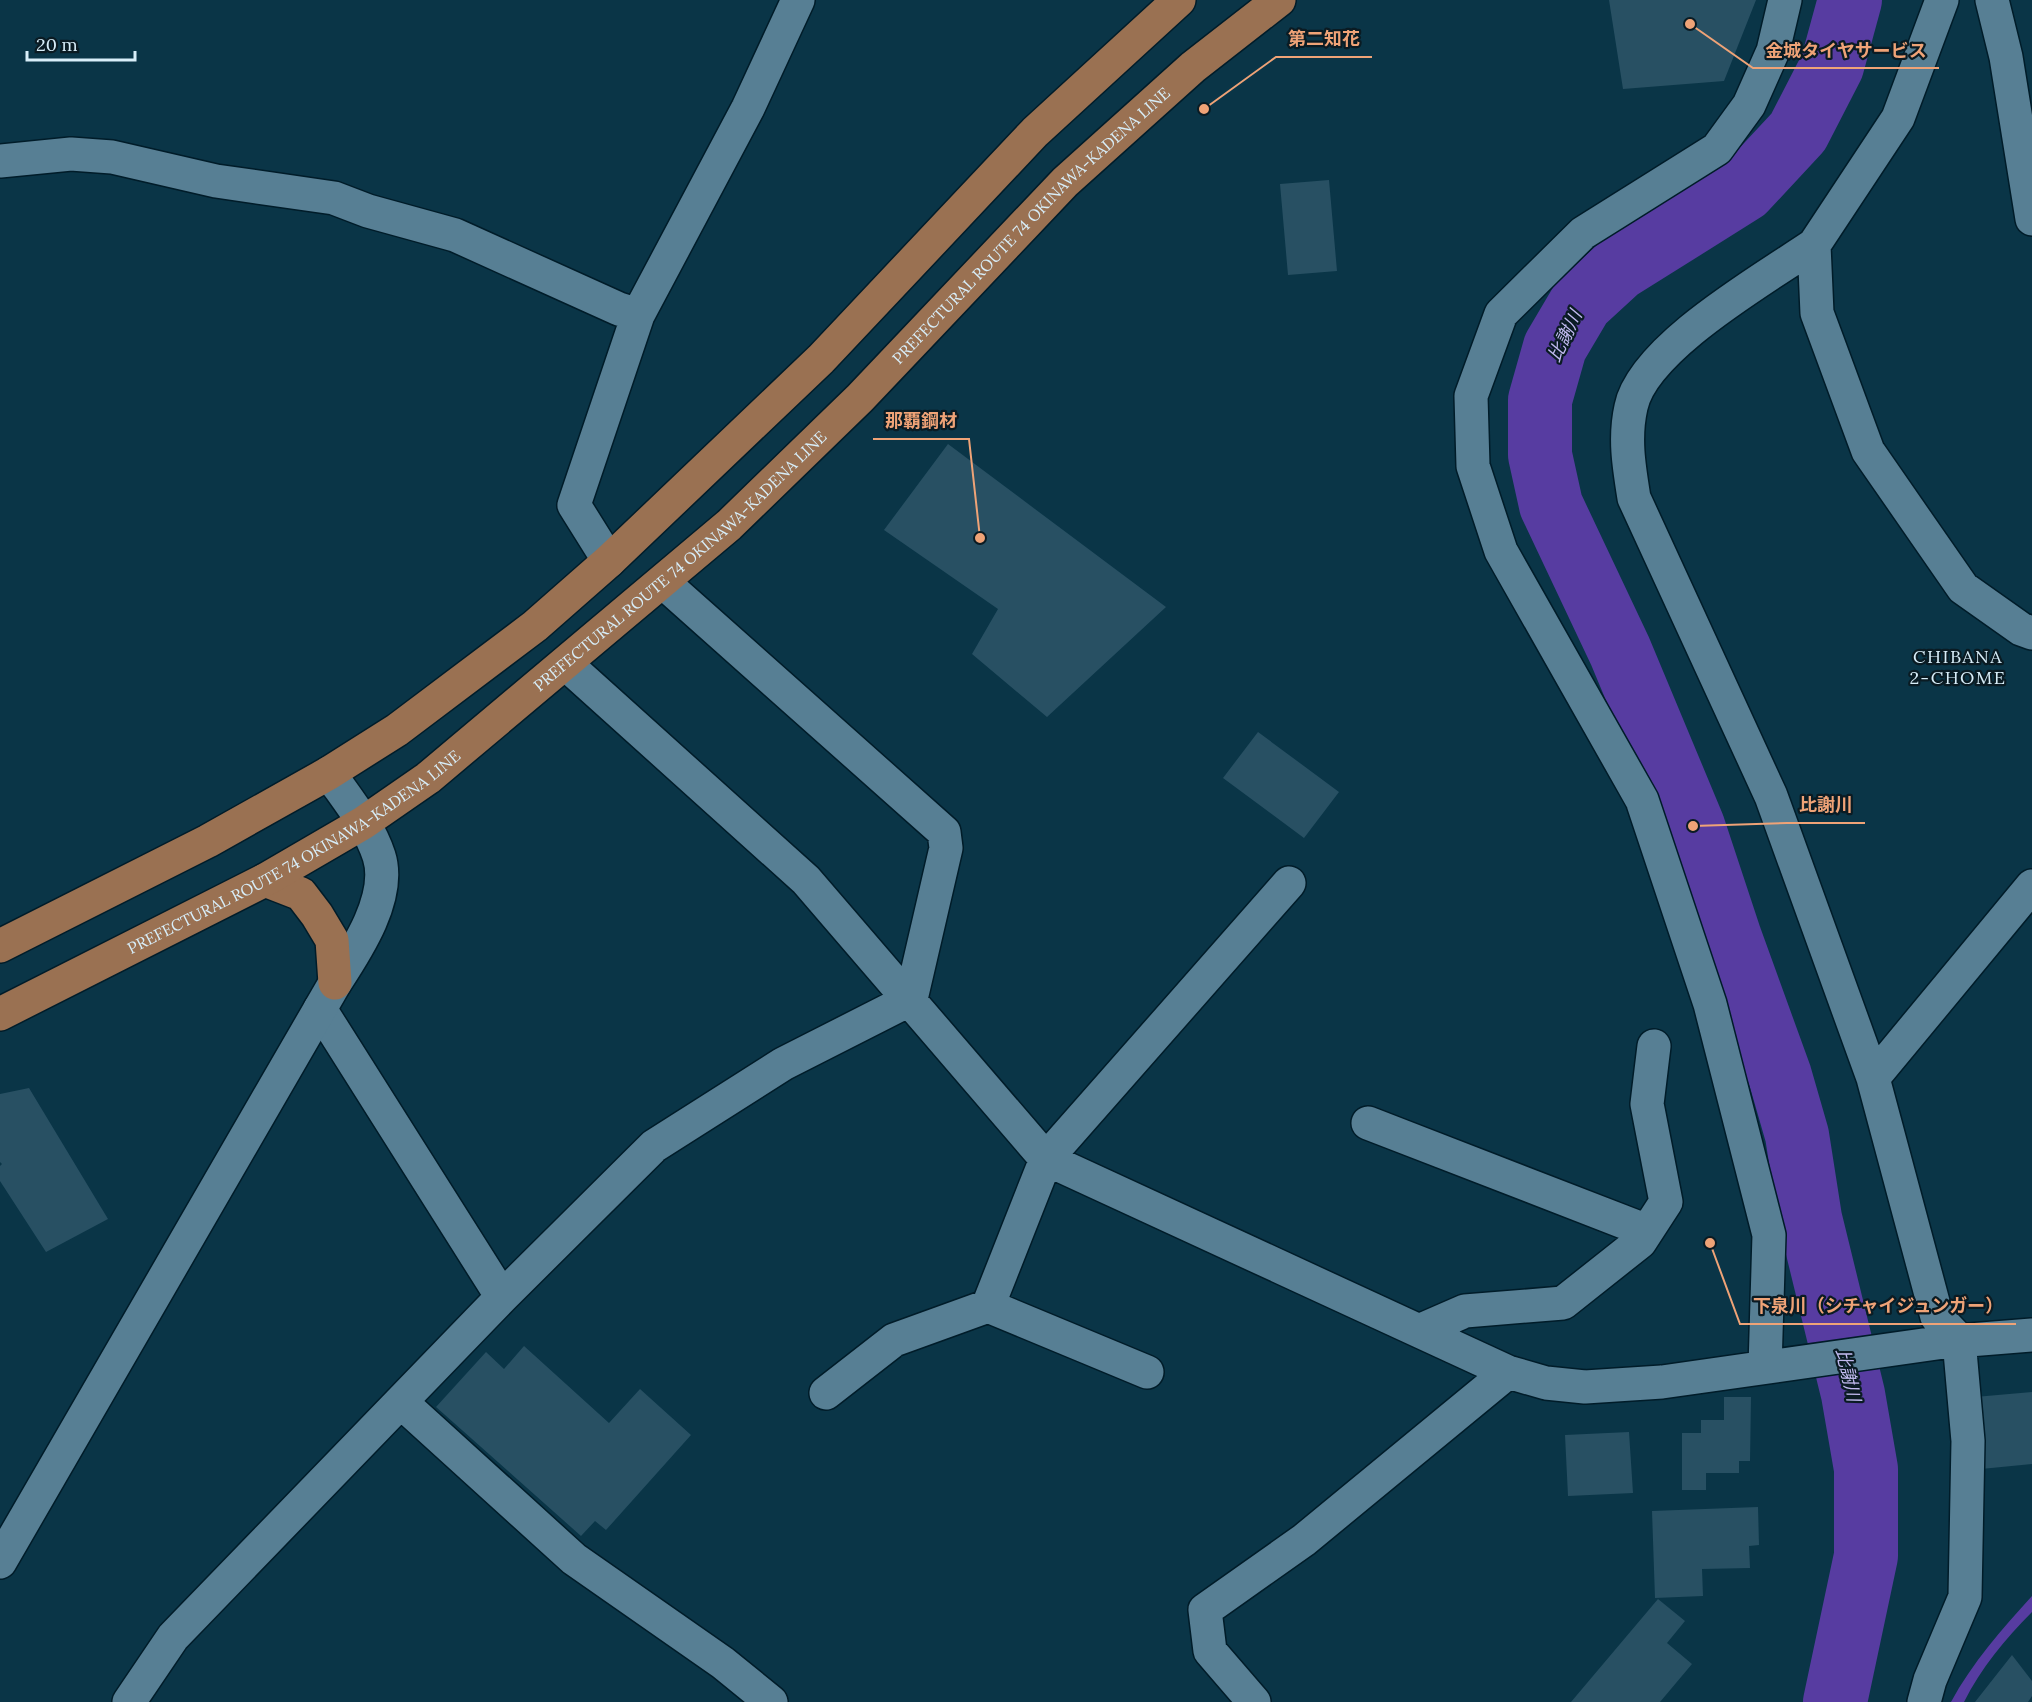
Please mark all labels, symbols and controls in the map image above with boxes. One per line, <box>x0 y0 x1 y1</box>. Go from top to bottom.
callout: 第二知花 <box>1276 21 1372 57</box>
scale bar <box>27 24 135 62</box>
text: 第二知花 <box>1288 27 1360 50</box>
callout: 金城タイヤサービス <box>1753 32 1939 68</box>
text: 20 m <box>36 33 78 56</box>
text: 金城タイヤサービス <box>1765 39 1927 62</box>
street label: PREFECTURAL ROUTE 74 OKINAWA-KADENA LINE <box>888 83 1174 368</box>
water label: 比謝川 <box>1542 305 1588 365</box>
callout: 那覇鋼材 <box>873 403 969 439</box>
text: 那覇鋼材 <box>885 409 957 432</box>
street label: PREFECTURAL ROUTE 74 OKINAWA-KADENA LINE <box>529 426 830 695</box>
district label: CHIBANA 2-CHOME <box>1909 645 2007 689</box>
street label: PREFECTURAL ROUTE 74 OKINAWA-KADENA LINE <box>124 745 464 958</box>
callout: 比謝川 <box>1787 787 1865 823</box>
text: 比謝川 <box>1799 793 1853 816</box>
callout: 下泉川（シチャイジュンガー） <box>1740 1288 2016 1324</box>
text: 下泉川（シチャイジュンガー） <box>1753 1294 2003 1317</box>
water label: 比謝川 <box>1831 1346 1866 1406</box>

